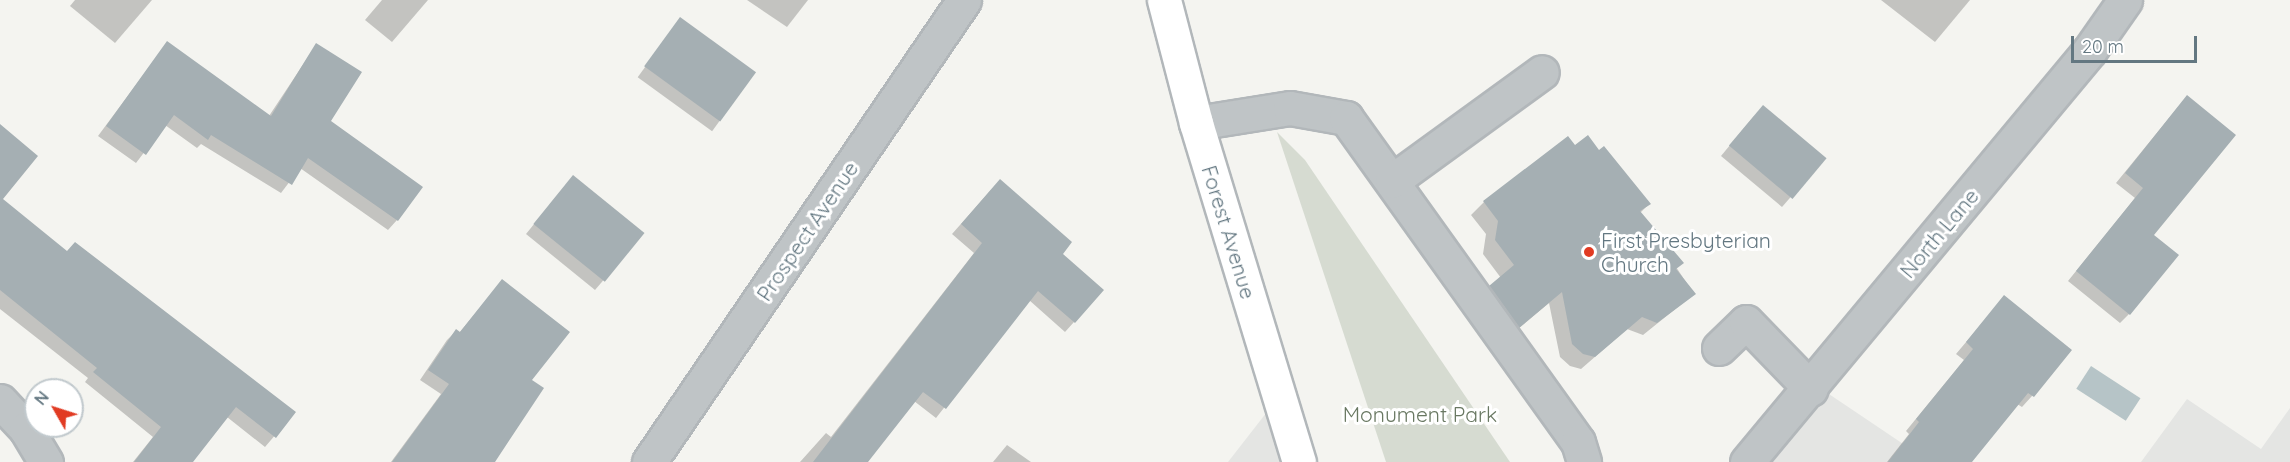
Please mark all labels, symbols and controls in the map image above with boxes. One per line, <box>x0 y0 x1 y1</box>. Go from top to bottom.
scale bar <box>2074 24 2200 62</box>
text: 20 m <box>2082 35 2124 58</box>
street label: Prospect Avenue <box>751 156 863 306</box>
street label: Forest Avenue <box>1197 162 1261 302</box>
street label: North Lane <box>1894 183 1984 283</box>
place label: First Presbyterian Church <box>1601 227 1771 277</box>
marker: First Presbyterian Church <box>1582 245 1596 259</box>
north arrow <box>24 378 84 438</box>
text: N <box>30 387 53 409</box>
park label: Monument Park <box>1343 401 1497 427</box>

